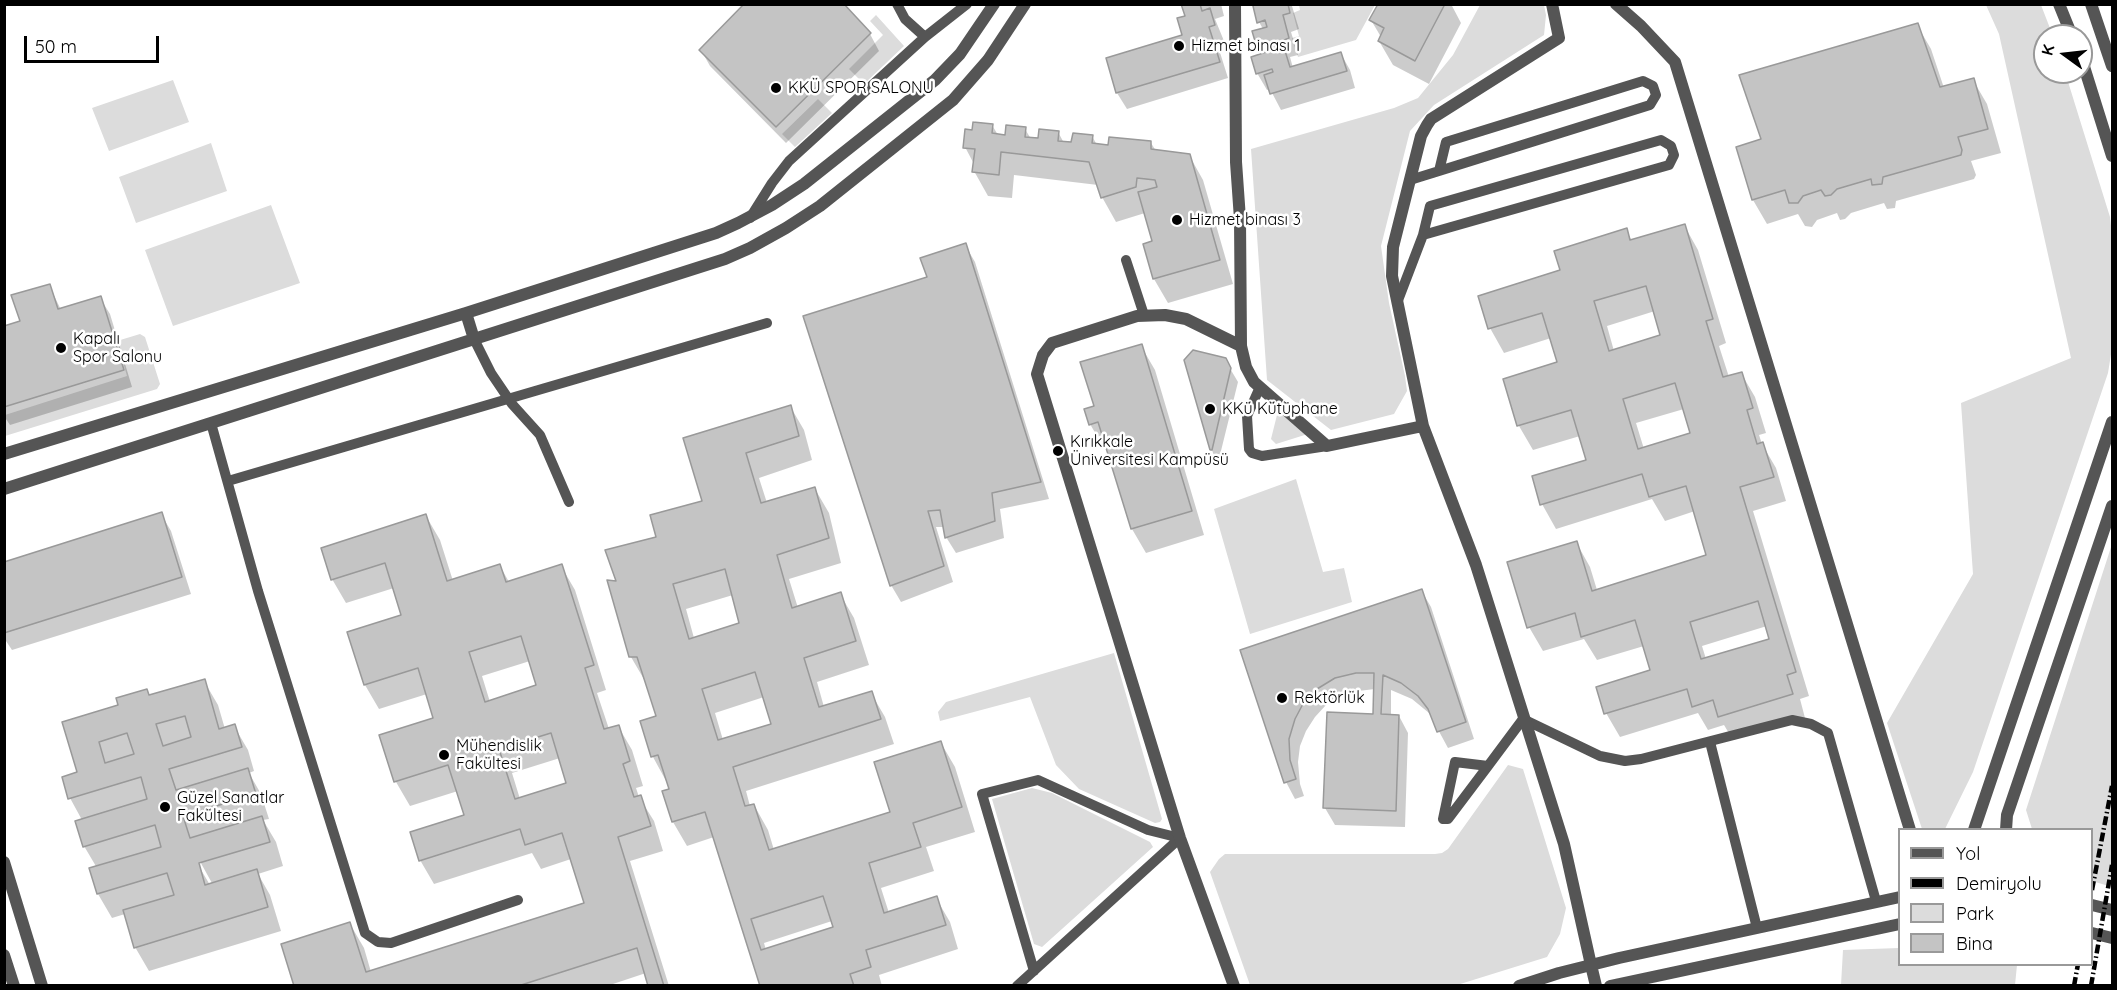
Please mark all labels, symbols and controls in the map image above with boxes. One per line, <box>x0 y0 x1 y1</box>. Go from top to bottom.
scale bar <box>27 24 162 62</box>
north arrow <box>2033 24 2093 84</box>
text: 50 m <box>35 35 77 58</box>
place label: Hizmet binası 1 <box>1191 36 1300 56</box>
marker: Hizmet binası 1 <box>1172 39 1186 53</box>
text: K <box>2037 42 2059 58</box>
place label: KKÜ SPOR SALONU <box>788 78 934 98</box>
marker: KKÜ SPOR SALONU <box>769 81 783 95</box>
place label: Hizmet binası 3 <box>1189 210 1301 230</box>
marker: Hizmet binası 3 <box>1170 213 1184 227</box>
place label: Kapalı Spor Salonu <box>73 329 162 367</box>
marker: Kapalı Spor Salonu <box>54 341 68 355</box>
place label: KKü Kütüphane <box>1222 399 1338 419</box>
marker: KKü Kütüphane <box>1203 402 1217 416</box>
place label: Kırıkkale Üniversitesi Kampüsü <box>1070 432 1229 470</box>
marker: Kırıkkale Üniversitesi Kampüsü <box>1051 444 1065 458</box>
place label: Rektörlük <box>1294 688 1365 708</box>
marker: Rektörlük <box>1275 691 1289 705</box>
place label: Mühendislik Fakültesi <box>456 736 542 774</box>
marker: Mühendislik Fakültesi <box>437 748 451 762</box>
place label: Güzel Sanatlar Fakültesi <box>177 788 284 826</box>
marker: Güzel Sanatlar Fakültesi <box>158 800 172 814</box>
legend <box>1898 828 2093 966</box>
text: Yol <box>1956 842 1980 865</box>
text: Demiryolu <box>1956 872 2042 895</box>
text: Park <box>1956 902 1994 925</box>
text: Bina <box>1956 932 1993 955</box>

